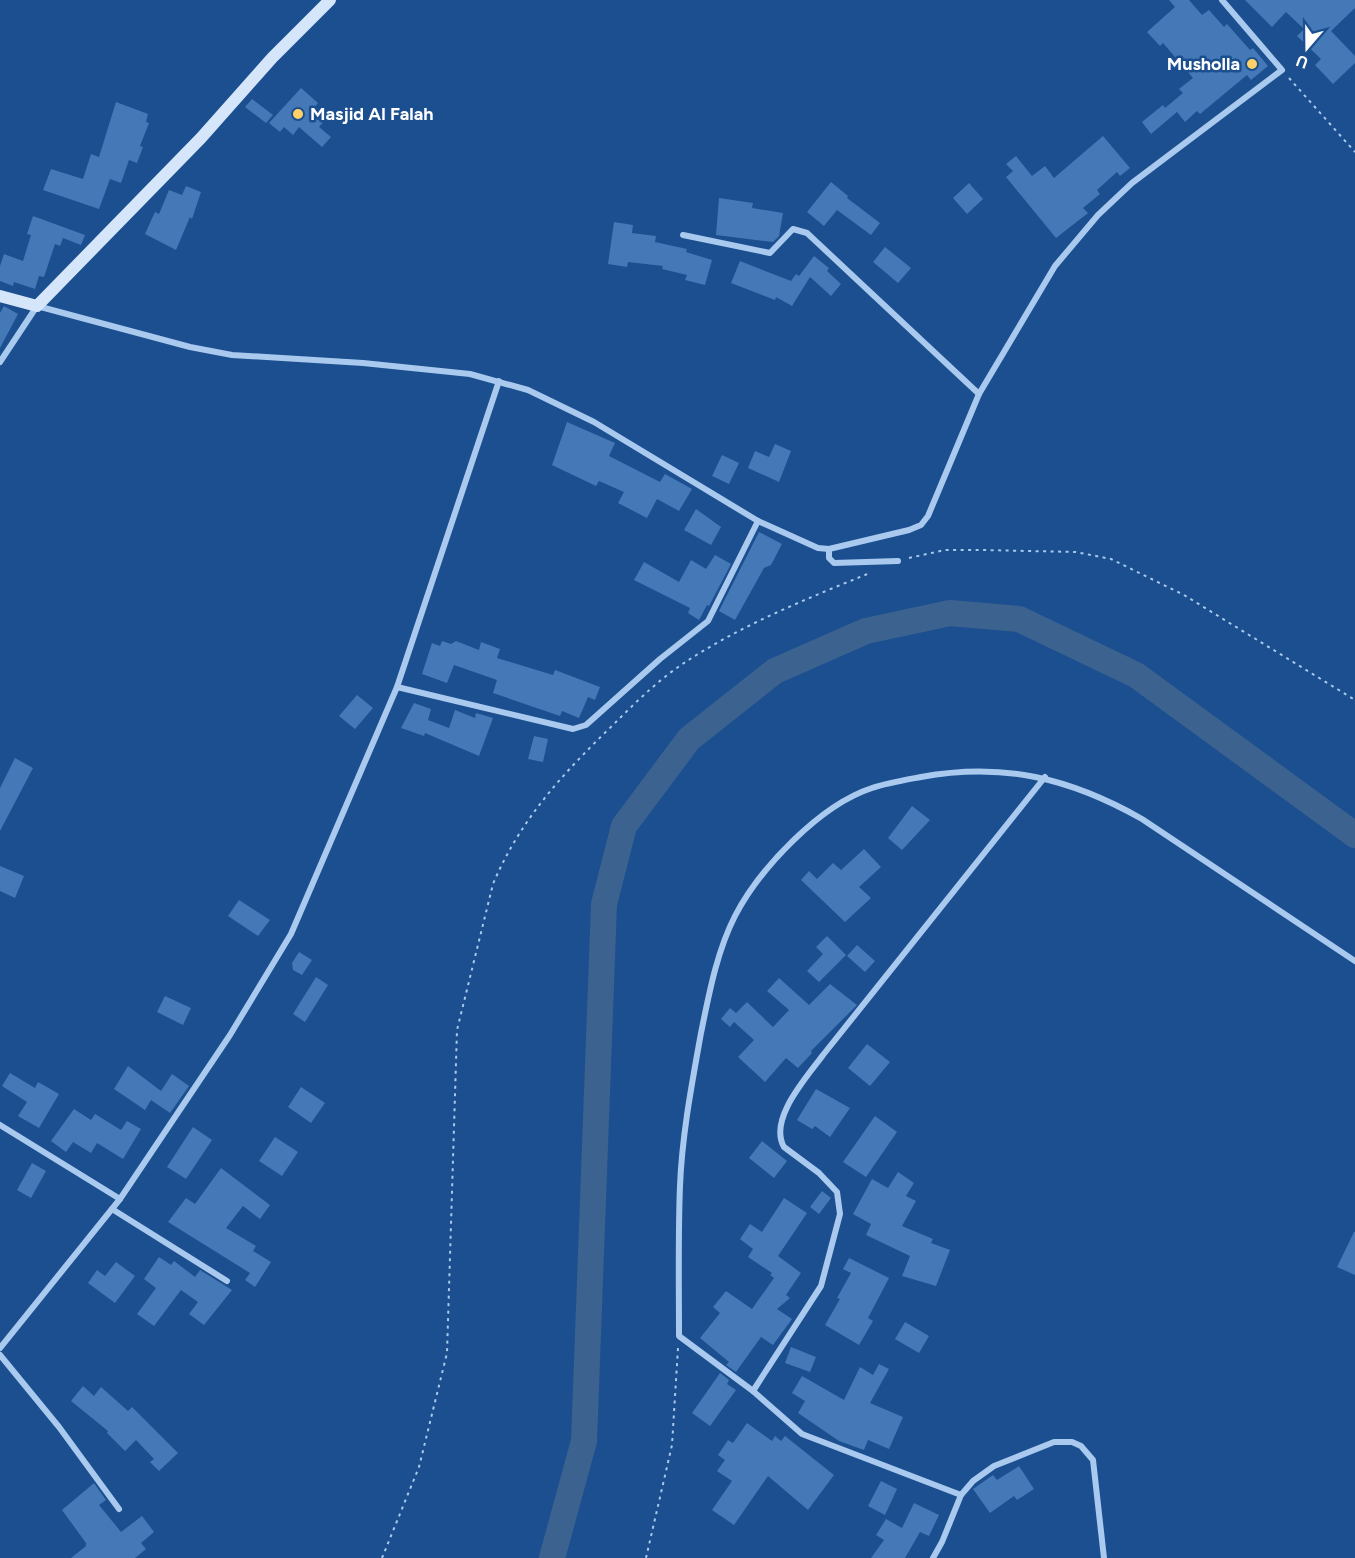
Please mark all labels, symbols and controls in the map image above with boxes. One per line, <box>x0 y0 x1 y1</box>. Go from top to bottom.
north arrow <box>1277 18 1337 78</box>
text: U <box>1293 51 1311 72</box>
place label: Musholla <box>1167 53 1240 75</box>
marker: Musholla <box>1245 57 1259 71</box>
place label: Masjid Al Falah <box>310 103 434 125</box>
marker: Masjid Al Falah <box>291 107 305 121</box>

